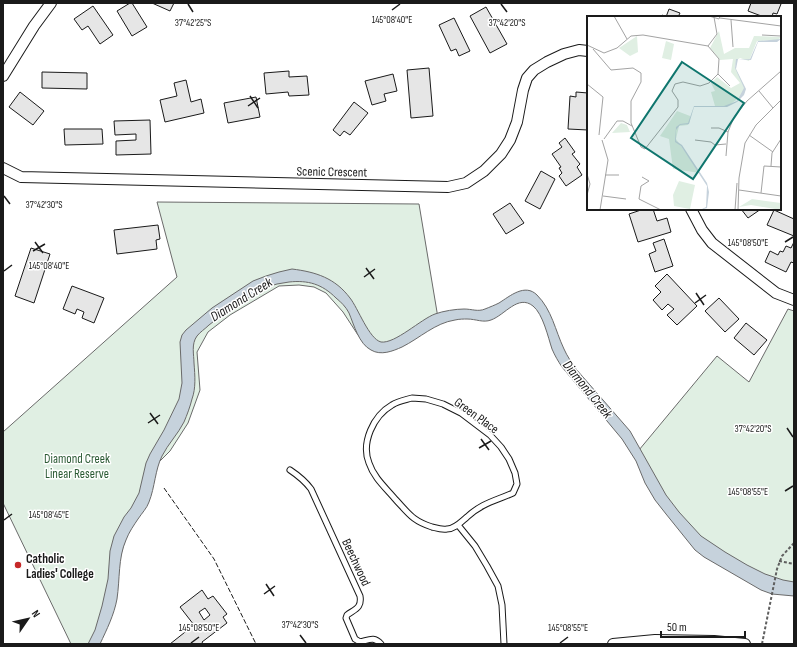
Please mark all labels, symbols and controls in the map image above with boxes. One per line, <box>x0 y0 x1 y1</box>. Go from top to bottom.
text: 145°08'40"E <box>372 14 412 26</box>
inset map <box>587 16 781 210</box>
text: 37°42'25"S <box>175 17 211 29</box>
text: 37°42'20"S <box>488 17 526 29</box>
street label: Scenic Crescent <box>296 163 368 181</box>
text: 37°42'30"S <box>25 199 63 211</box>
text: 145°08'50"E <box>728 237 768 249</box>
text: 145°08'40"E <box>29 260 69 272</box>
water label: Diamond Creek <box>207 273 276 325</box>
water label: Diamond Creek <box>559 357 617 422</box>
street label: Green Place <box>451 394 502 437</box>
text: 37°42'20"S <box>734 423 772 435</box>
park label: Diamond Creek Linear Reserve <box>44 451 110 482</box>
text: 145°08'55"E <box>728 486 768 498</box>
text: 145°08'45"E <box>29 509 69 521</box>
street label: Beechwood <box>338 536 374 589</box>
place label: Catholic Ladies' College <box>26 551 94 582</box>
marker: Catholic Ladies' College <box>13 560 23 570</box>
north arrow <box>8 599 48 639</box>
text: N <box>29 608 43 620</box>
scale bar <box>661 613 745 639</box>
text: 37°42'30"S <box>281 619 319 631</box>
text: 50 m <box>667 620 687 635</box>
text: 145°08'50"E <box>179 622 219 634</box>
text: 145°08'55"E <box>548 622 588 634</box>

